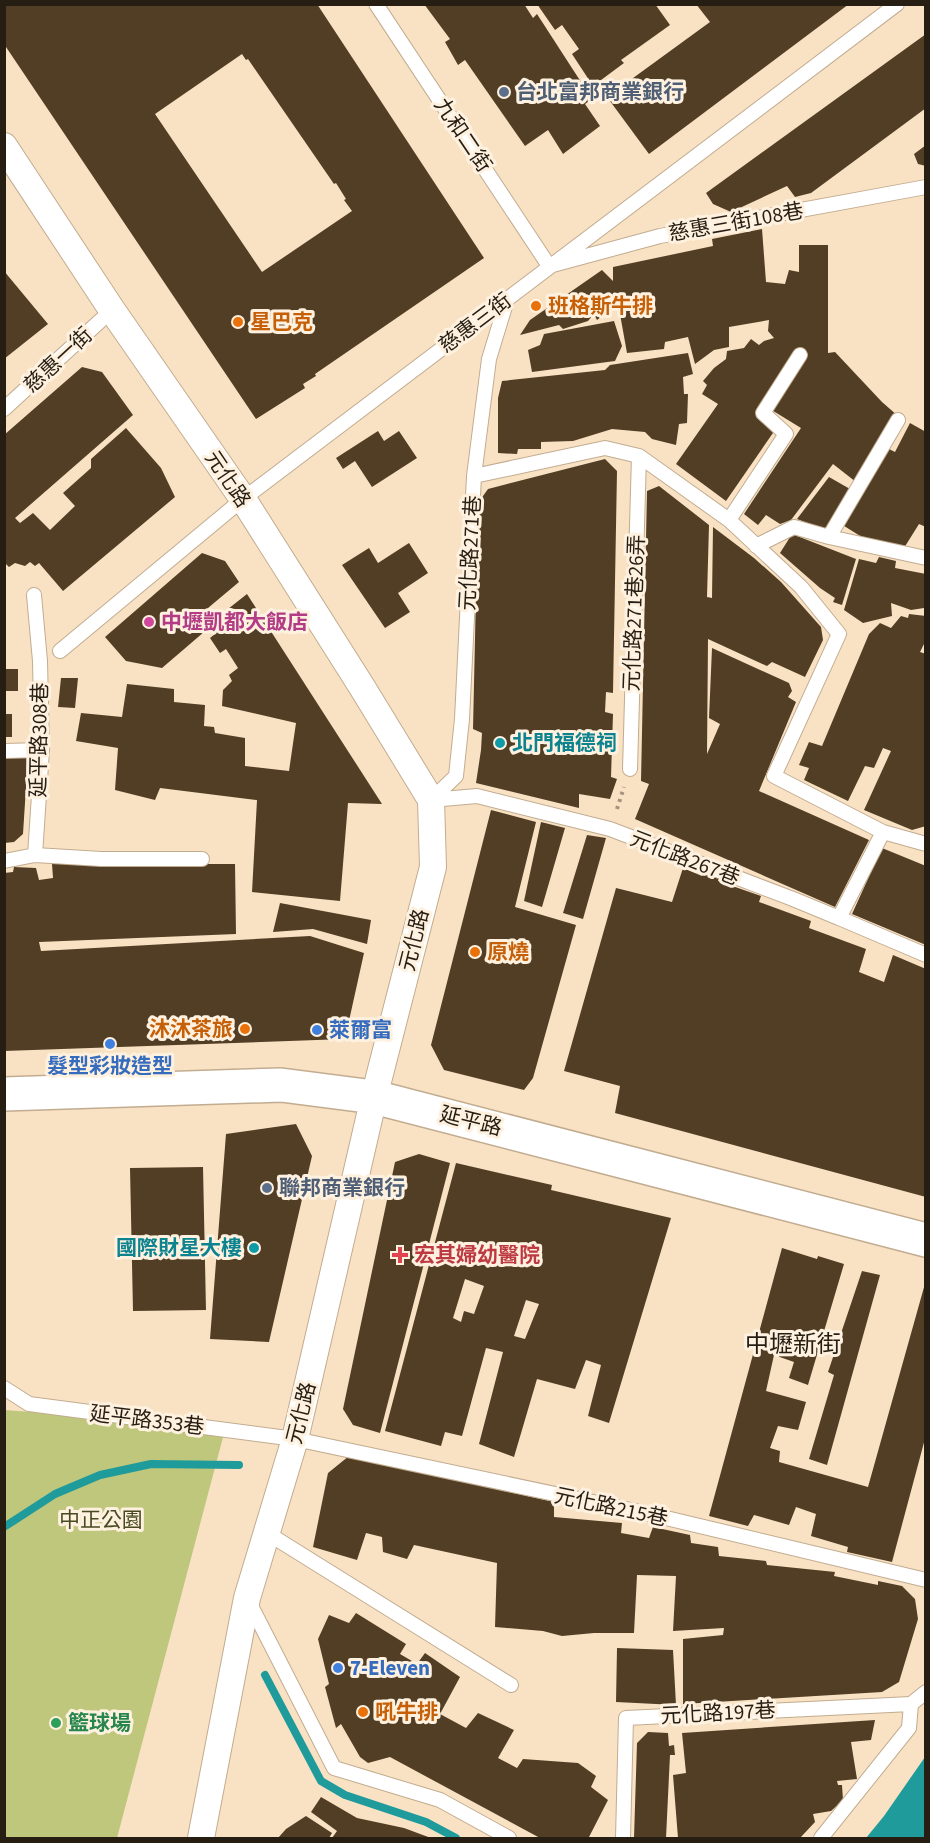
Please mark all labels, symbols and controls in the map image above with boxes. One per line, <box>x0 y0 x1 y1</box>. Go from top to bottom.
place label: 台北富邦商業銀行 <box>516 77 684 107</box>
marker: 台北富邦商業銀行 <box>497 85 511 99</box>
street label: 九和二街 <box>427 92 499 178</box>
street label: 慈惠三街108巷 <box>666 195 806 249</box>
street label: 慈惠三街 <box>432 286 518 360</box>
place label: 班格斯牛排 <box>548 291 653 321</box>
marker: 班格斯牛排 <box>529 299 543 313</box>
place label: 星巴克 <box>250 307 313 337</box>
marker: 星巴克 <box>231 315 245 329</box>
street label: 慈惠一街 <box>17 320 99 400</box>
street label: 元化路 <box>198 444 258 514</box>
street label: 元化路271巷 <box>452 495 488 611</box>
street label: 元化路271巷26弄 <box>616 534 652 692</box>
place label: 中壢凱都大飯店 <box>161 607 308 637</box>
marker: 中壢凱都大飯店 <box>142 615 156 629</box>
street label: 延平路308巷 <box>23 682 55 798</box>
place label: 北門福德祠 <box>512 728 617 758</box>
marker: 北門福德祠 <box>493 736 507 750</box>
street label: 元化路267巷 <box>626 823 744 893</box>
street label: 元化路 <box>392 906 436 974</box>
place label: 原燒 <box>487 937 529 967</box>
marker: 原燒 <box>468 945 482 959</box>
place label: 沐沐茶旅 <box>149 1014 233 1044</box>
place label: 萊爾富 <box>329 1015 392 1045</box>
marker: 沐沐茶旅 <box>238 1022 252 1036</box>
marker: 萊爾富 <box>310 1023 324 1037</box>
marker: 髮型彩妝造型 <box>103 1037 117 1051</box>
place label: 髮型彩妝造型 <box>47 1051 173 1081</box>
street label: 延平路 <box>437 1099 505 1143</box>
place label: 聯邦商業銀行 <box>279 1173 405 1203</box>
marker: 聯邦商業銀行 <box>260 1181 274 1195</box>
place label: 國際財星大樓 <box>116 1233 242 1263</box>
place label: 宏其婦幼醫院 <box>414 1240 540 1270</box>
marker: 國際財星大樓 <box>247 1241 261 1255</box>
marker: 宏其婦幼醫院 <box>391 1246 409 1264</box>
district label: 中壢新街 <box>745 1327 841 1362</box>
street label: 元化路 <box>279 1379 323 1447</box>
street label: 延平路353巷 <box>88 1398 206 1442</box>
street label: 元化路215巷 <box>551 1480 671 1534</box>
park label: 中正公園 <box>59 1505 143 1535</box>
place label: 7-Eleven <box>350 1653 430 1683</box>
marker: 7-Eleven <box>331 1661 345 1675</box>
street label: 元化路197巷 <box>660 1695 776 1731</box>
place label: 吼牛排 <box>375 1697 438 1727</box>
marker: 吼牛排 <box>356 1705 370 1719</box>
place label: 籃球場 <box>68 1708 131 1738</box>
marker: 籃球場 <box>49 1716 63 1730</box>

